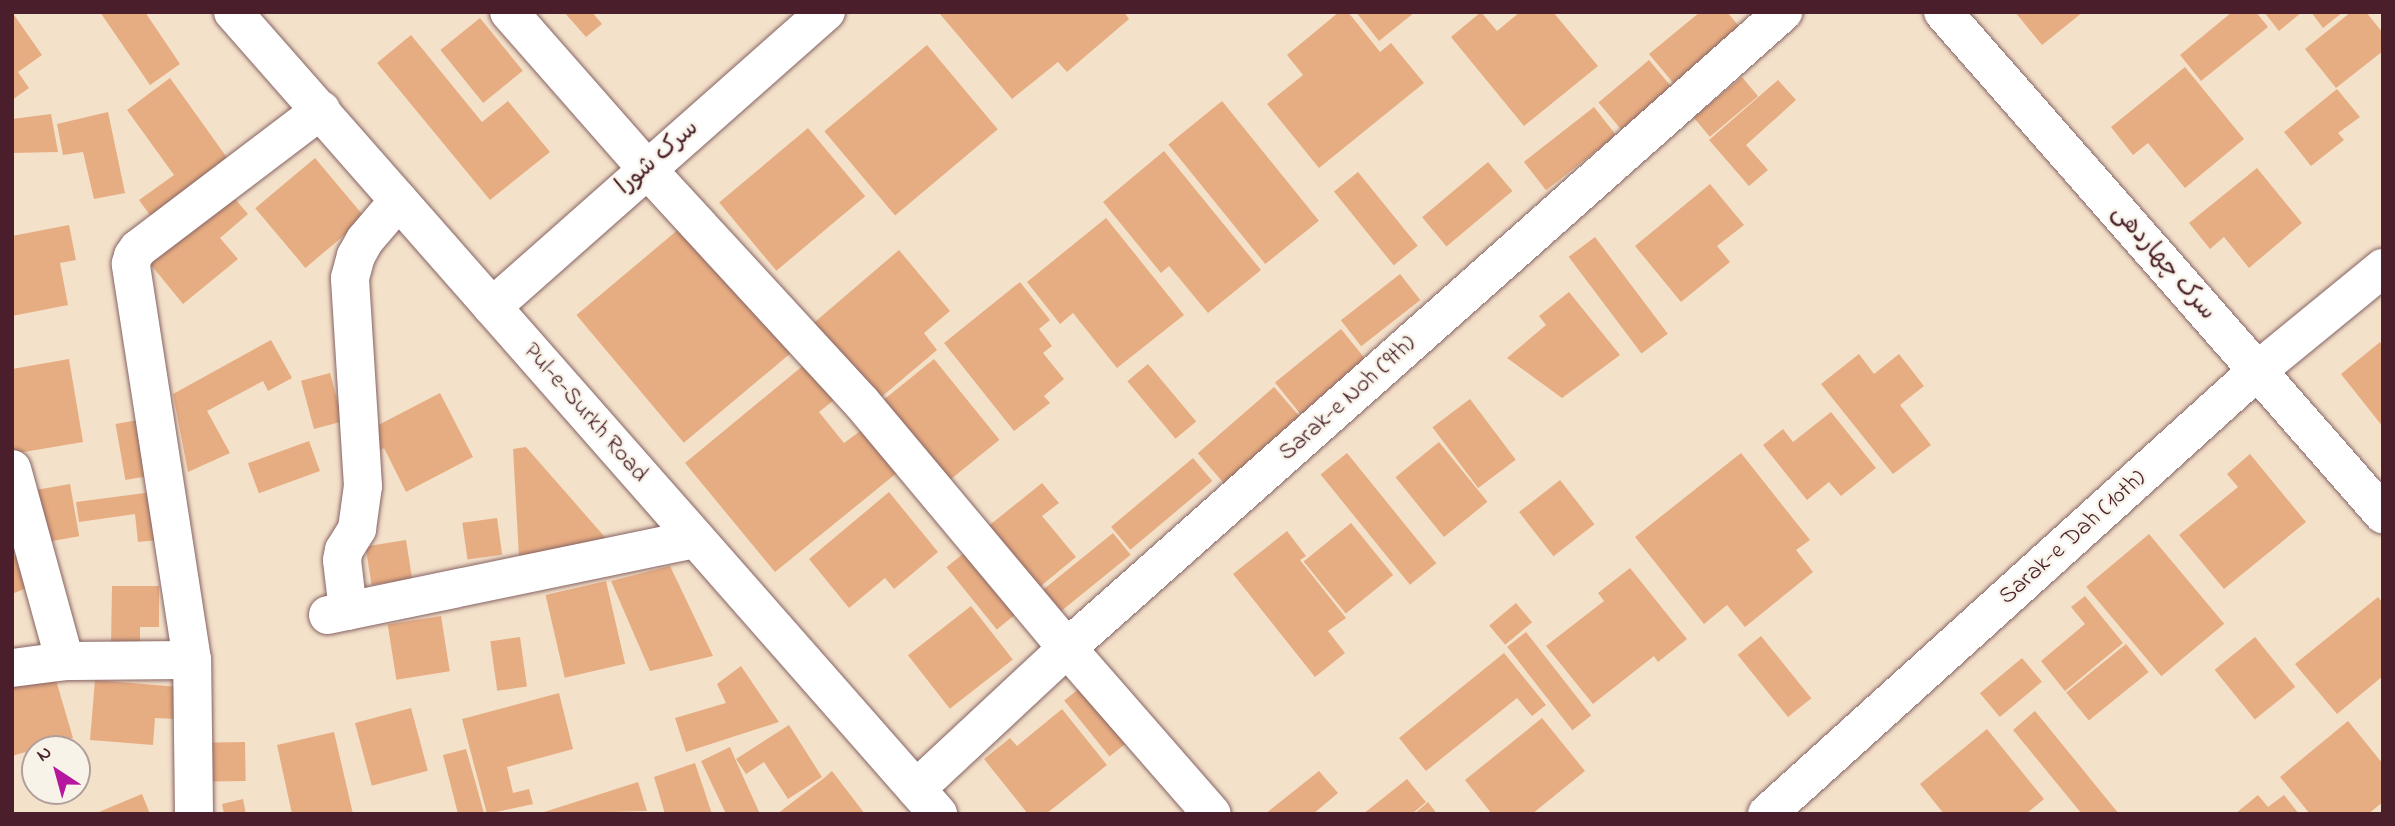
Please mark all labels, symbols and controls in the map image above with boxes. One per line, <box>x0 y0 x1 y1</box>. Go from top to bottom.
street label: سرک شورا <box>611 114 705 202</box>
street label: سرک چهاردهی <box>2105 199 2221 327</box>
street label: Sarak-e Noh (9th) <box>1274 330 1422 468</box>
street label: Pul-e-Surkh Road <box>517 337 653 489</box>
street label: Sarak-e Dah (10th) <box>1994 465 2152 611</box>
north arrow <box>21 735 91 805</box>
text: N <box>31 740 58 769</box>

